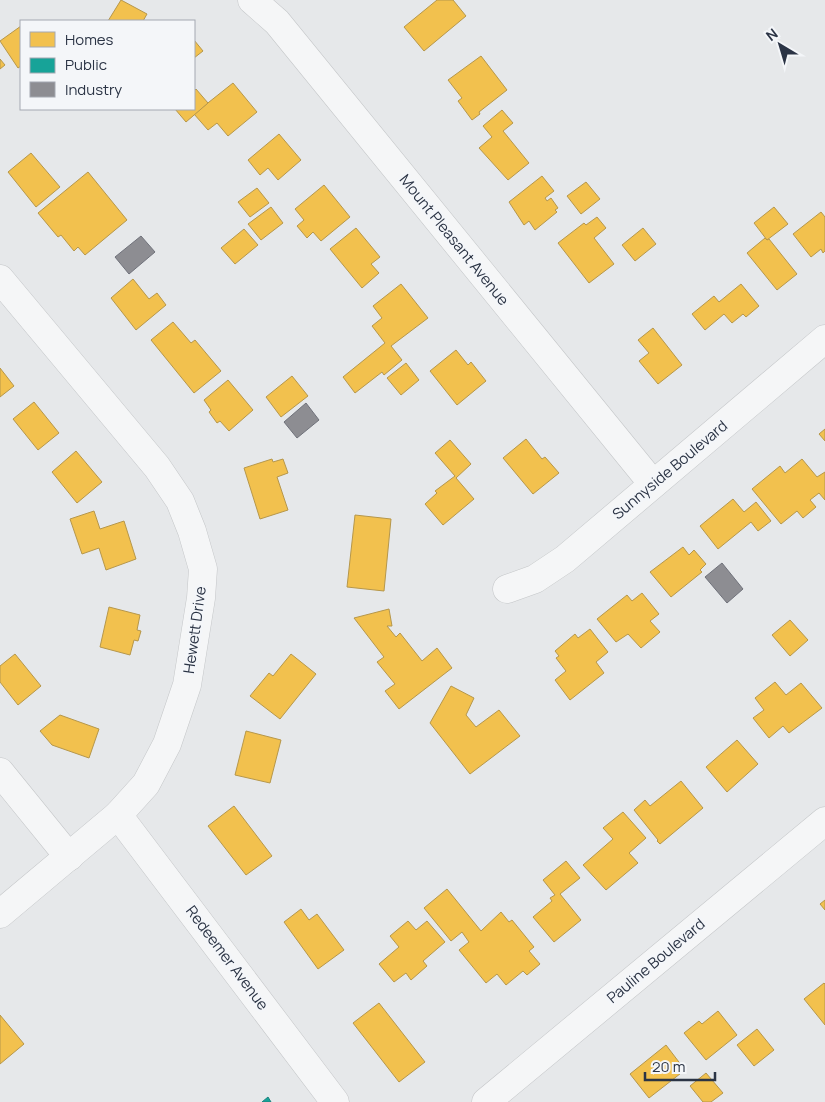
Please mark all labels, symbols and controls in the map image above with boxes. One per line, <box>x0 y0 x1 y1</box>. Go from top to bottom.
legend <box>20 20 195 110</box>
north arrow <box>755 20 805 70</box>
text: N <box>762 24 782 45</box>
text: Homes <box>65 29 114 50</box>
text: Public <box>65 54 107 75</box>
text: Industry <box>65 79 122 100</box>
street label: Mount Pleasant Avenue <box>395 170 514 310</box>
street label: Sunnyside Boulevard <box>608 415 732 524</box>
street label: Hewett Drive <box>178 585 211 675</box>
street label: Redeemer Avenue <box>181 901 274 1014</box>
street label: Pauline Boulevard <box>602 913 709 1008</box>
scale bar <box>645 1050 715 1082</box>
text: 20 m <box>652 1056 685 1077</box>

